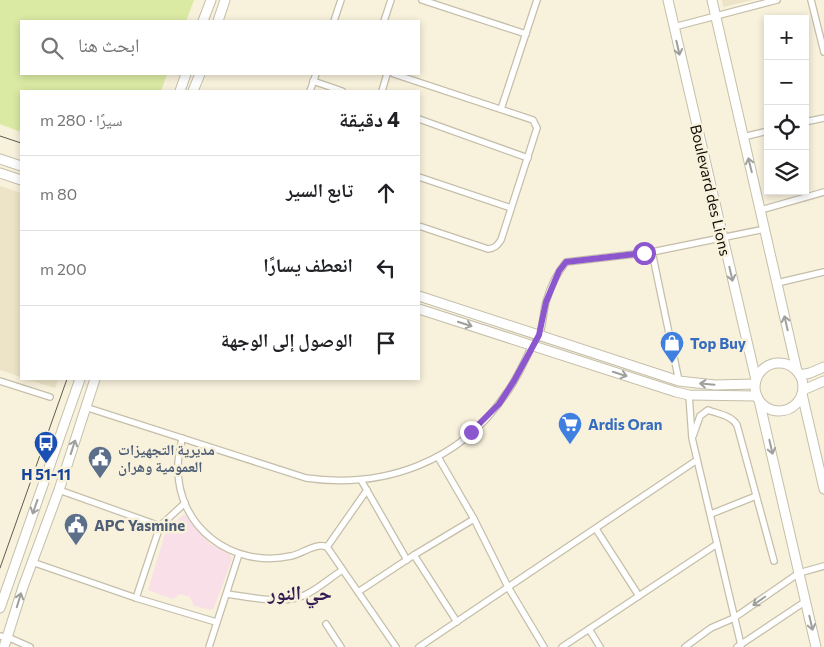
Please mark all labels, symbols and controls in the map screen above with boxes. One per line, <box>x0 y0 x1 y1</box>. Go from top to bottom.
map controls <box>764 15 809 195</box>
button: + <box>764 15 809 60</box>
search box <box>20 20 420 75</box>
text: ابحث هنا <box>78 33 140 56</box>
icon: search <box>38 34 66 62</box>
one-way arrow <box>674 39 683 55</box>
button: − <box>764 60 809 105</box>
button: locate <box>764 105 809 150</box>
text: 4 دقيقة <box>339 106 400 131</box>
text: سيرًا · 280 m <box>40 110 123 129</box>
street label: Boulevard des Lions <box>687 123 735 258</box>
button: layers <box>764 150 809 195</box>
one-way arrow <box>745 158 754 174</box>
text: تابع السير <box>286 178 353 201</box>
icon: ahead <box>372 179 400 207</box>
text: 80 m <box>40 184 77 203</box>
route start <box>633 242 656 265</box>
text: انعطف يسارًا <box>263 253 353 276</box>
icon: left <box>372 254 400 282</box>
text: 200 m <box>40 259 87 278</box>
one-way arrow <box>727 266 736 282</box>
one-way arrow <box>781 316 790 332</box>
one-way arrow <box>457 320 473 330</box>
text: الوصول إلى الوجهة <box>221 328 353 351</box>
icon: arrive <box>372 329 400 357</box>
shop icon: Top Buy <box>659 330 685 364</box>
place label: Top Buy <box>690 334 747 352</box>
one-way arrow <box>612 370 627 379</box>
one-way arrow <box>699 379 715 389</box>
supermarket icon: Ardis Oran <box>557 411 583 445</box>
place label: Ardis Oran <box>588 415 662 433</box>
route end <box>460 421 483 444</box>
bus stop icon: H 51-11 <box>33 430 59 464</box>
one-way arrow <box>767 439 776 455</box>
one-way arrow <box>68 440 78 456</box>
place label: مديرية التجهيزات العمومية وهران <box>118 440 215 476</box>
public building icon: مديرية التجهيزات العمومية وهران <box>87 445 113 479</box>
place label: H 51-11 <box>21 465 71 483</box>
one-way arrow <box>30 499 39 514</box>
public building icon: APC Yasmine <box>63 512 89 546</box>
place label: APC Yasmine <box>94 516 185 534</box>
district label: حي النور <box>267 580 332 609</box>
one-way arrow <box>14 593 24 609</box>
one-way arrow <box>753 596 767 606</box>
one-way arrow <box>807 614 816 630</box>

